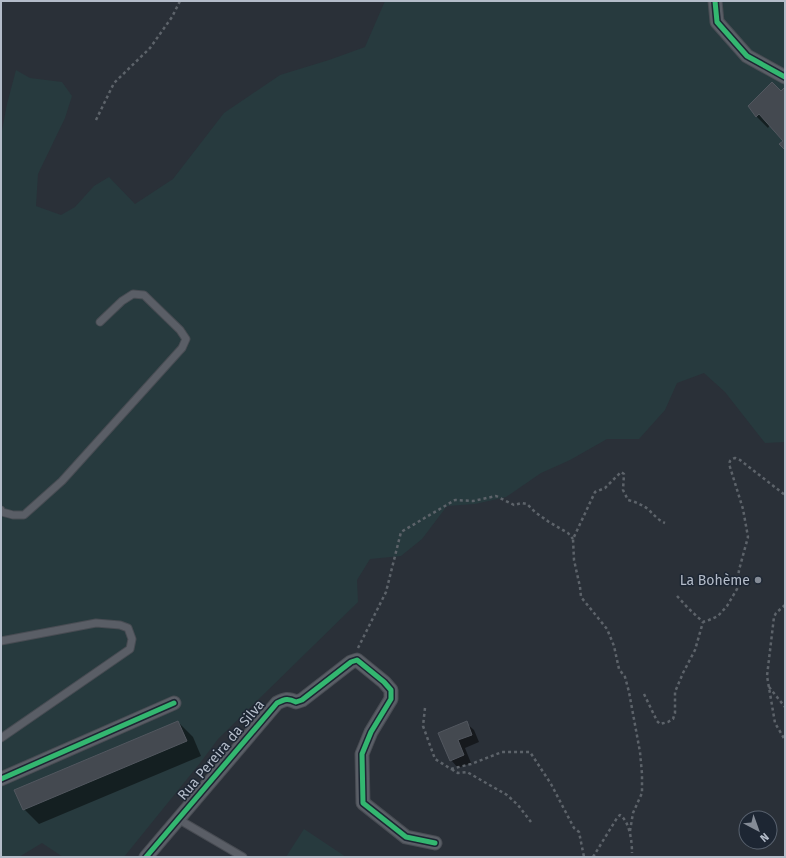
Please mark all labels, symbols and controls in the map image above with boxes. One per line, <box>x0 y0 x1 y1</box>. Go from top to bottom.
place label: La Bohème <box>680 572 750 589</box>
marker: La Bohème <box>753 575 763 585</box>
street label: Rua Pereira da Silva <box>174 696 268 804</box>
north arrow <box>738 810 778 850</box>
text: N <box>757 830 771 844</box>

